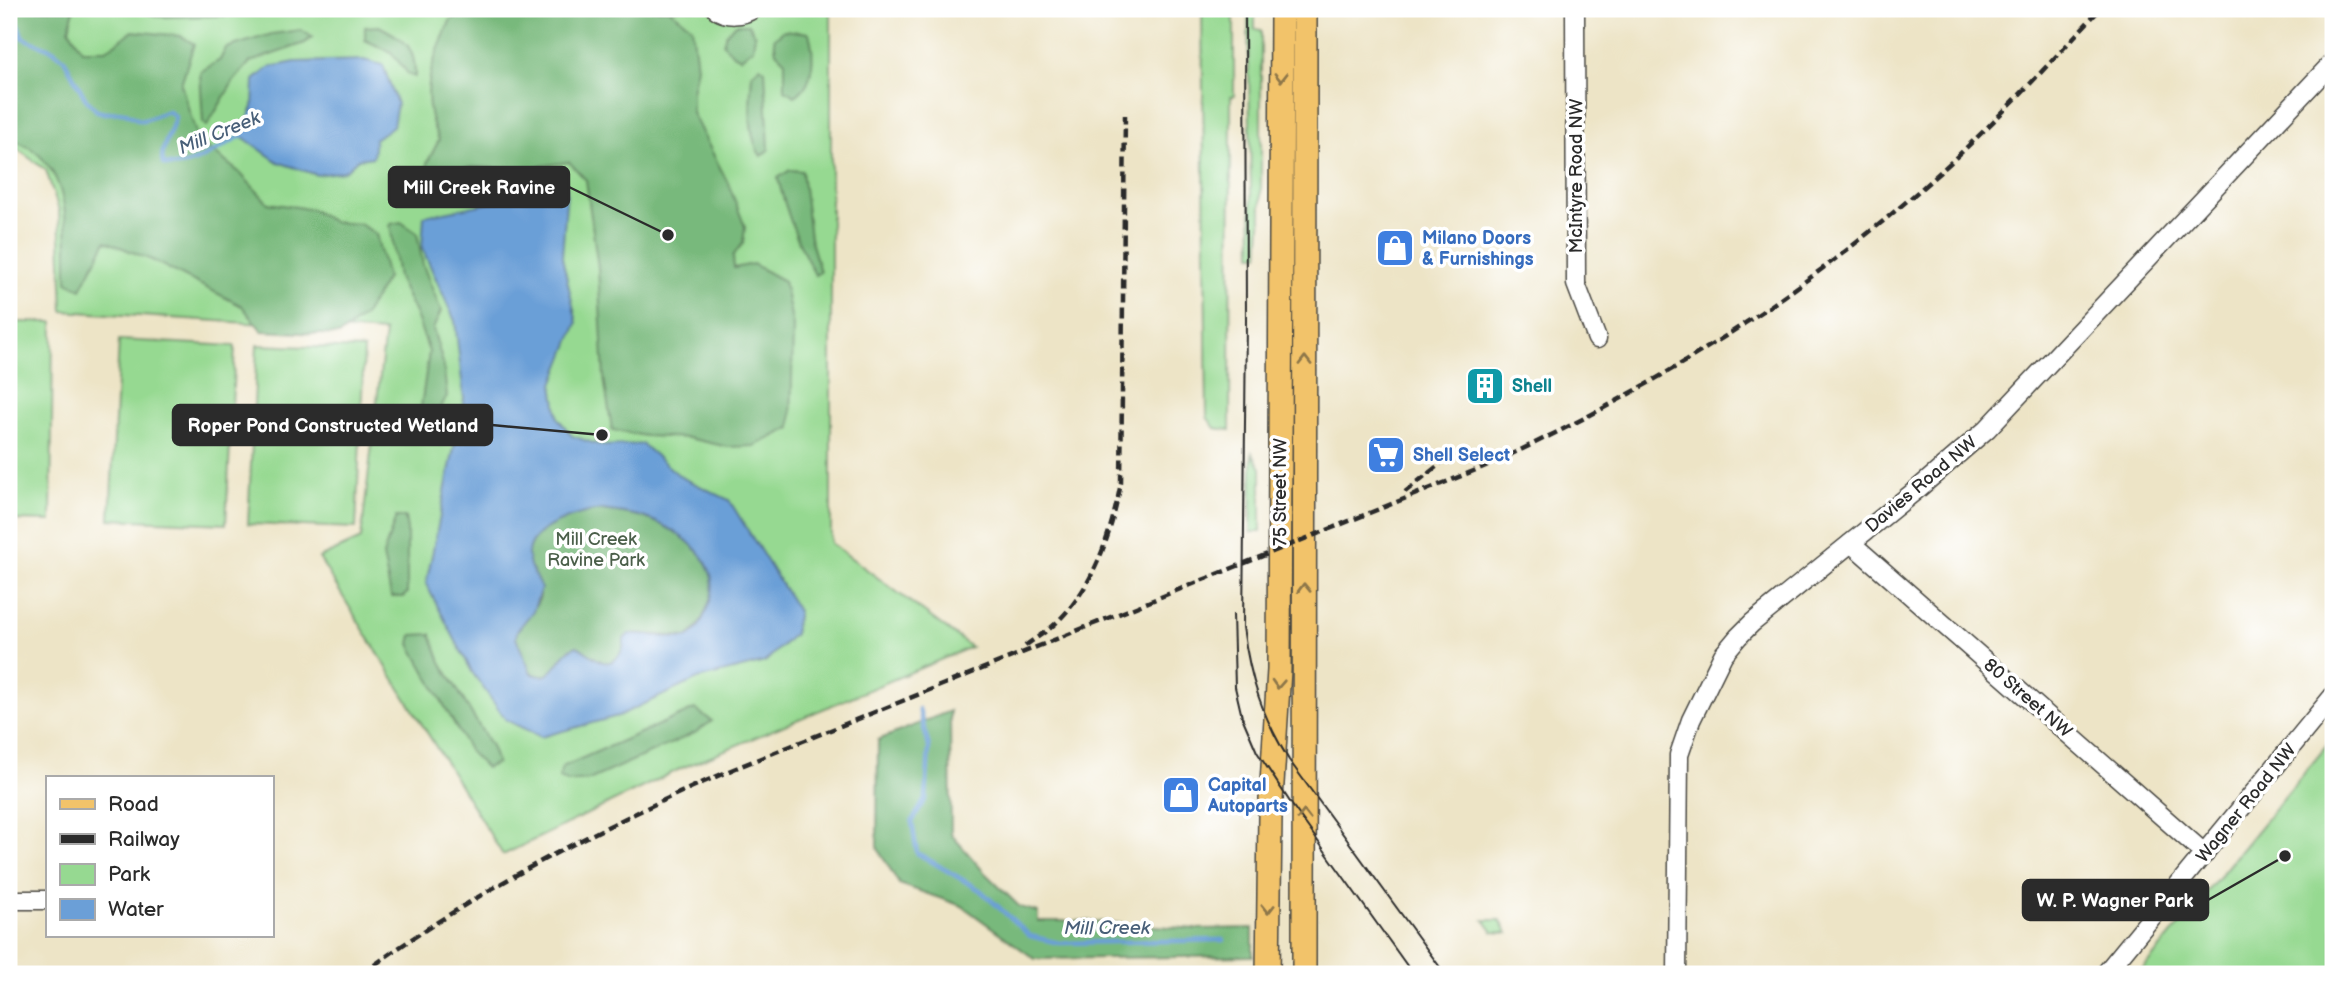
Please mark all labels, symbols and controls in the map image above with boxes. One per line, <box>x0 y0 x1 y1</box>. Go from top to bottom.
one-way arrow <box>1273 72 1289 83</box>
street label: McIntyre Road NW <box>1566 98 1587 253</box>
water label: Mill Creek <box>175 106 264 160</box>
callout: Mill Creek Ravine <box>389 167 569 207</box>
text: Mill Creek Ravine <box>403 177 555 200</box>
shop icon: Milano Doors & Furnishings <box>1374 227 1416 269</box>
place label: Milano Doors & Furnishings <box>1422 228 1534 270</box>
one-way arrow <box>1297 355 1312 366</box>
building icon: Shell <box>1464 365 1506 407</box>
place label: Shell <box>1512 376 1552 397</box>
callout: Roper Pond Constructed Wetland <box>173 405 492 445</box>
text: Roper Pond Constructed Wetland <box>188 415 478 438</box>
street label: Davies Road NW <box>1861 431 1982 537</box>
supermarket icon: Shell Select <box>1365 434 1407 476</box>
street label: 75 Street NW <box>1270 437 1291 546</box>
place label: Shell Select <box>1413 445 1510 466</box>
park label: Mill Creek Ravine Park <box>547 529 645 571</box>
one-way arrow <box>1296 582 1312 593</box>
street label: 80 Street NW <box>1979 654 2077 743</box>
one-way arrow <box>1271 679 1286 690</box>
street label: Wagner Road NW <box>2192 739 2301 867</box>
shop icon: Capital Autoparts <box>1160 774 1202 816</box>
place label: Capital Autoparts <box>1207 775 1288 817</box>
legend <box>46 776 273 937</box>
text: Road <box>108 792 159 817</box>
one-way arrow <box>1296 810 1312 820</box>
text: Railway <box>108 827 180 852</box>
text: Park <box>108 862 151 887</box>
callout: W. P. Wagner Park <box>2023 880 2208 920</box>
text: W. P. Wagner Park <box>2037 890 2194 913</box>
text: Water <box>108 897 164 922</box>
one-way arrow <box>1261 903 1276 914</box>
water label: Mill Creek <box>1064 917 1151 940</box>

